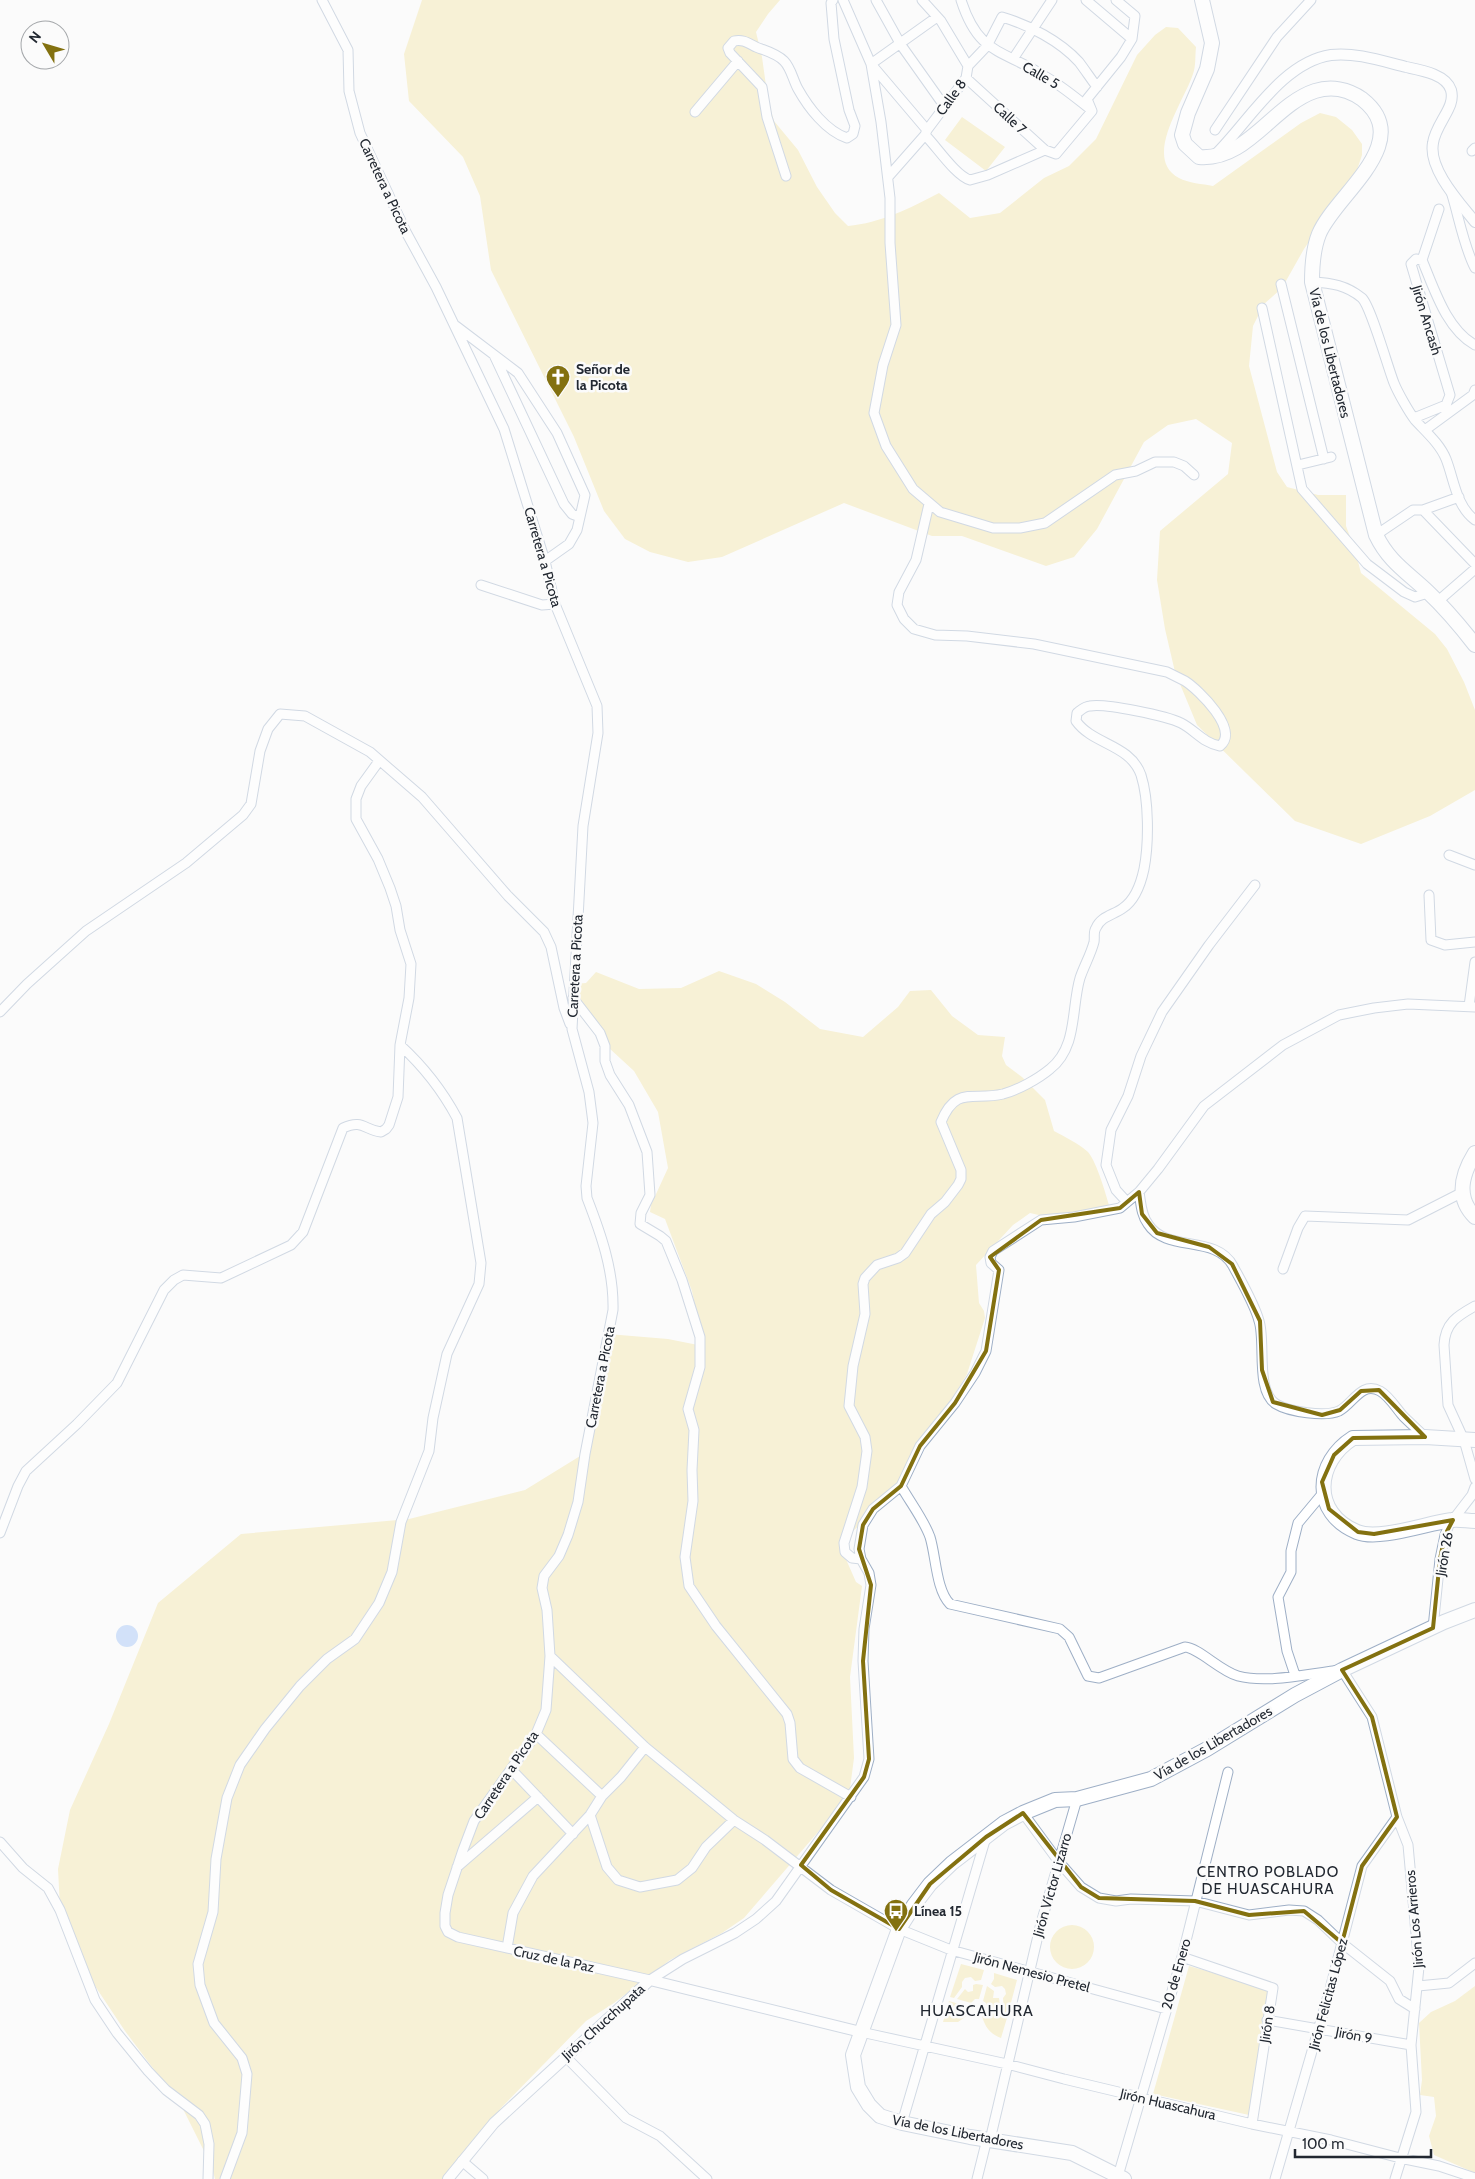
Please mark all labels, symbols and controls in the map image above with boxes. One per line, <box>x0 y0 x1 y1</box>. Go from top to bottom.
north arrow <box>20 20 70 70</box>
text: N <box>25 28 45 46</box>
street label: Calle 5 <box>1019 57 1063 93</box>
street label: Calle 8 <box>932 75 970 119</box>
street label: Calle 7 <box>990 98 1030 138</box>
street label: Carretera a Picota <box>355 135 415 237</box>
street label: Jirón Ancash <box>1408 282 1446 357</box>
street label: Vía de los Libertadores <box>1305 286 1355 420</box>
place label: Señor de la Picota <box>576 360 630 394</box>
church icon: Señor de la Picota <box>545 364 571 398</box>
street label: Carretera a Picota <box>520 505 566 609</box>
street label: Carretera a Picota <box>563 914 587 1018</box>
street label: Carretera a Picota <box>581 1324 619 1429</box>
street label: Jirón 26 <box>1431 1530 1457 1579</box>
street label: Vía de los Libertadores <box>1151 1702 1275 1784</box>
street label: Carretera a Picota <box>470 1727 542 1823</box>
street label: Jirón Víctor Lizarro <box>1028 1831 1076 1940</box>
district label: CENTRO POBLADO DE HUASCAHURA <box>1197 1863 1339 1898</box>
street label: Jirón Los Arrieros <box>1401 1869 1427 1970</box>
bus stop icon: Línea 15 <box>883 1898 909 1932</box>
place label: Línea 15 <box>914 1902 962 1920</box>
street label: 20 de Enero <box>1157 1936 1195 2012</box>
street label: Jirón Felicitas López <box>1304 1936 1352 2053</box>
street label: Cruz de la Paz <box>512 1942 597 1976</box>
street label: Jirón Nemesio Pretel <box>971 1948 1093 1996</box>
street label: Jirón Chucchupata <box>557 1980 649 2065</box>
district label: HUASCAHURA <box>920 2001 1034 2020</box>
street label: Jirón 8 <box>1255 2004 1279 2045</box>
street label: Jirón 9 <box>1333 2022 1374 2047</box>
street label: Jirón Huascahura <box>1117 2084 1218 2124</box>
street label: Vía de los Libertadores <box>891 2110 1025 2154</box>
scale bar <box>1295 2126 1431 2158</box>
text: 100 m <box>1302 2135 1344 2153</box>

